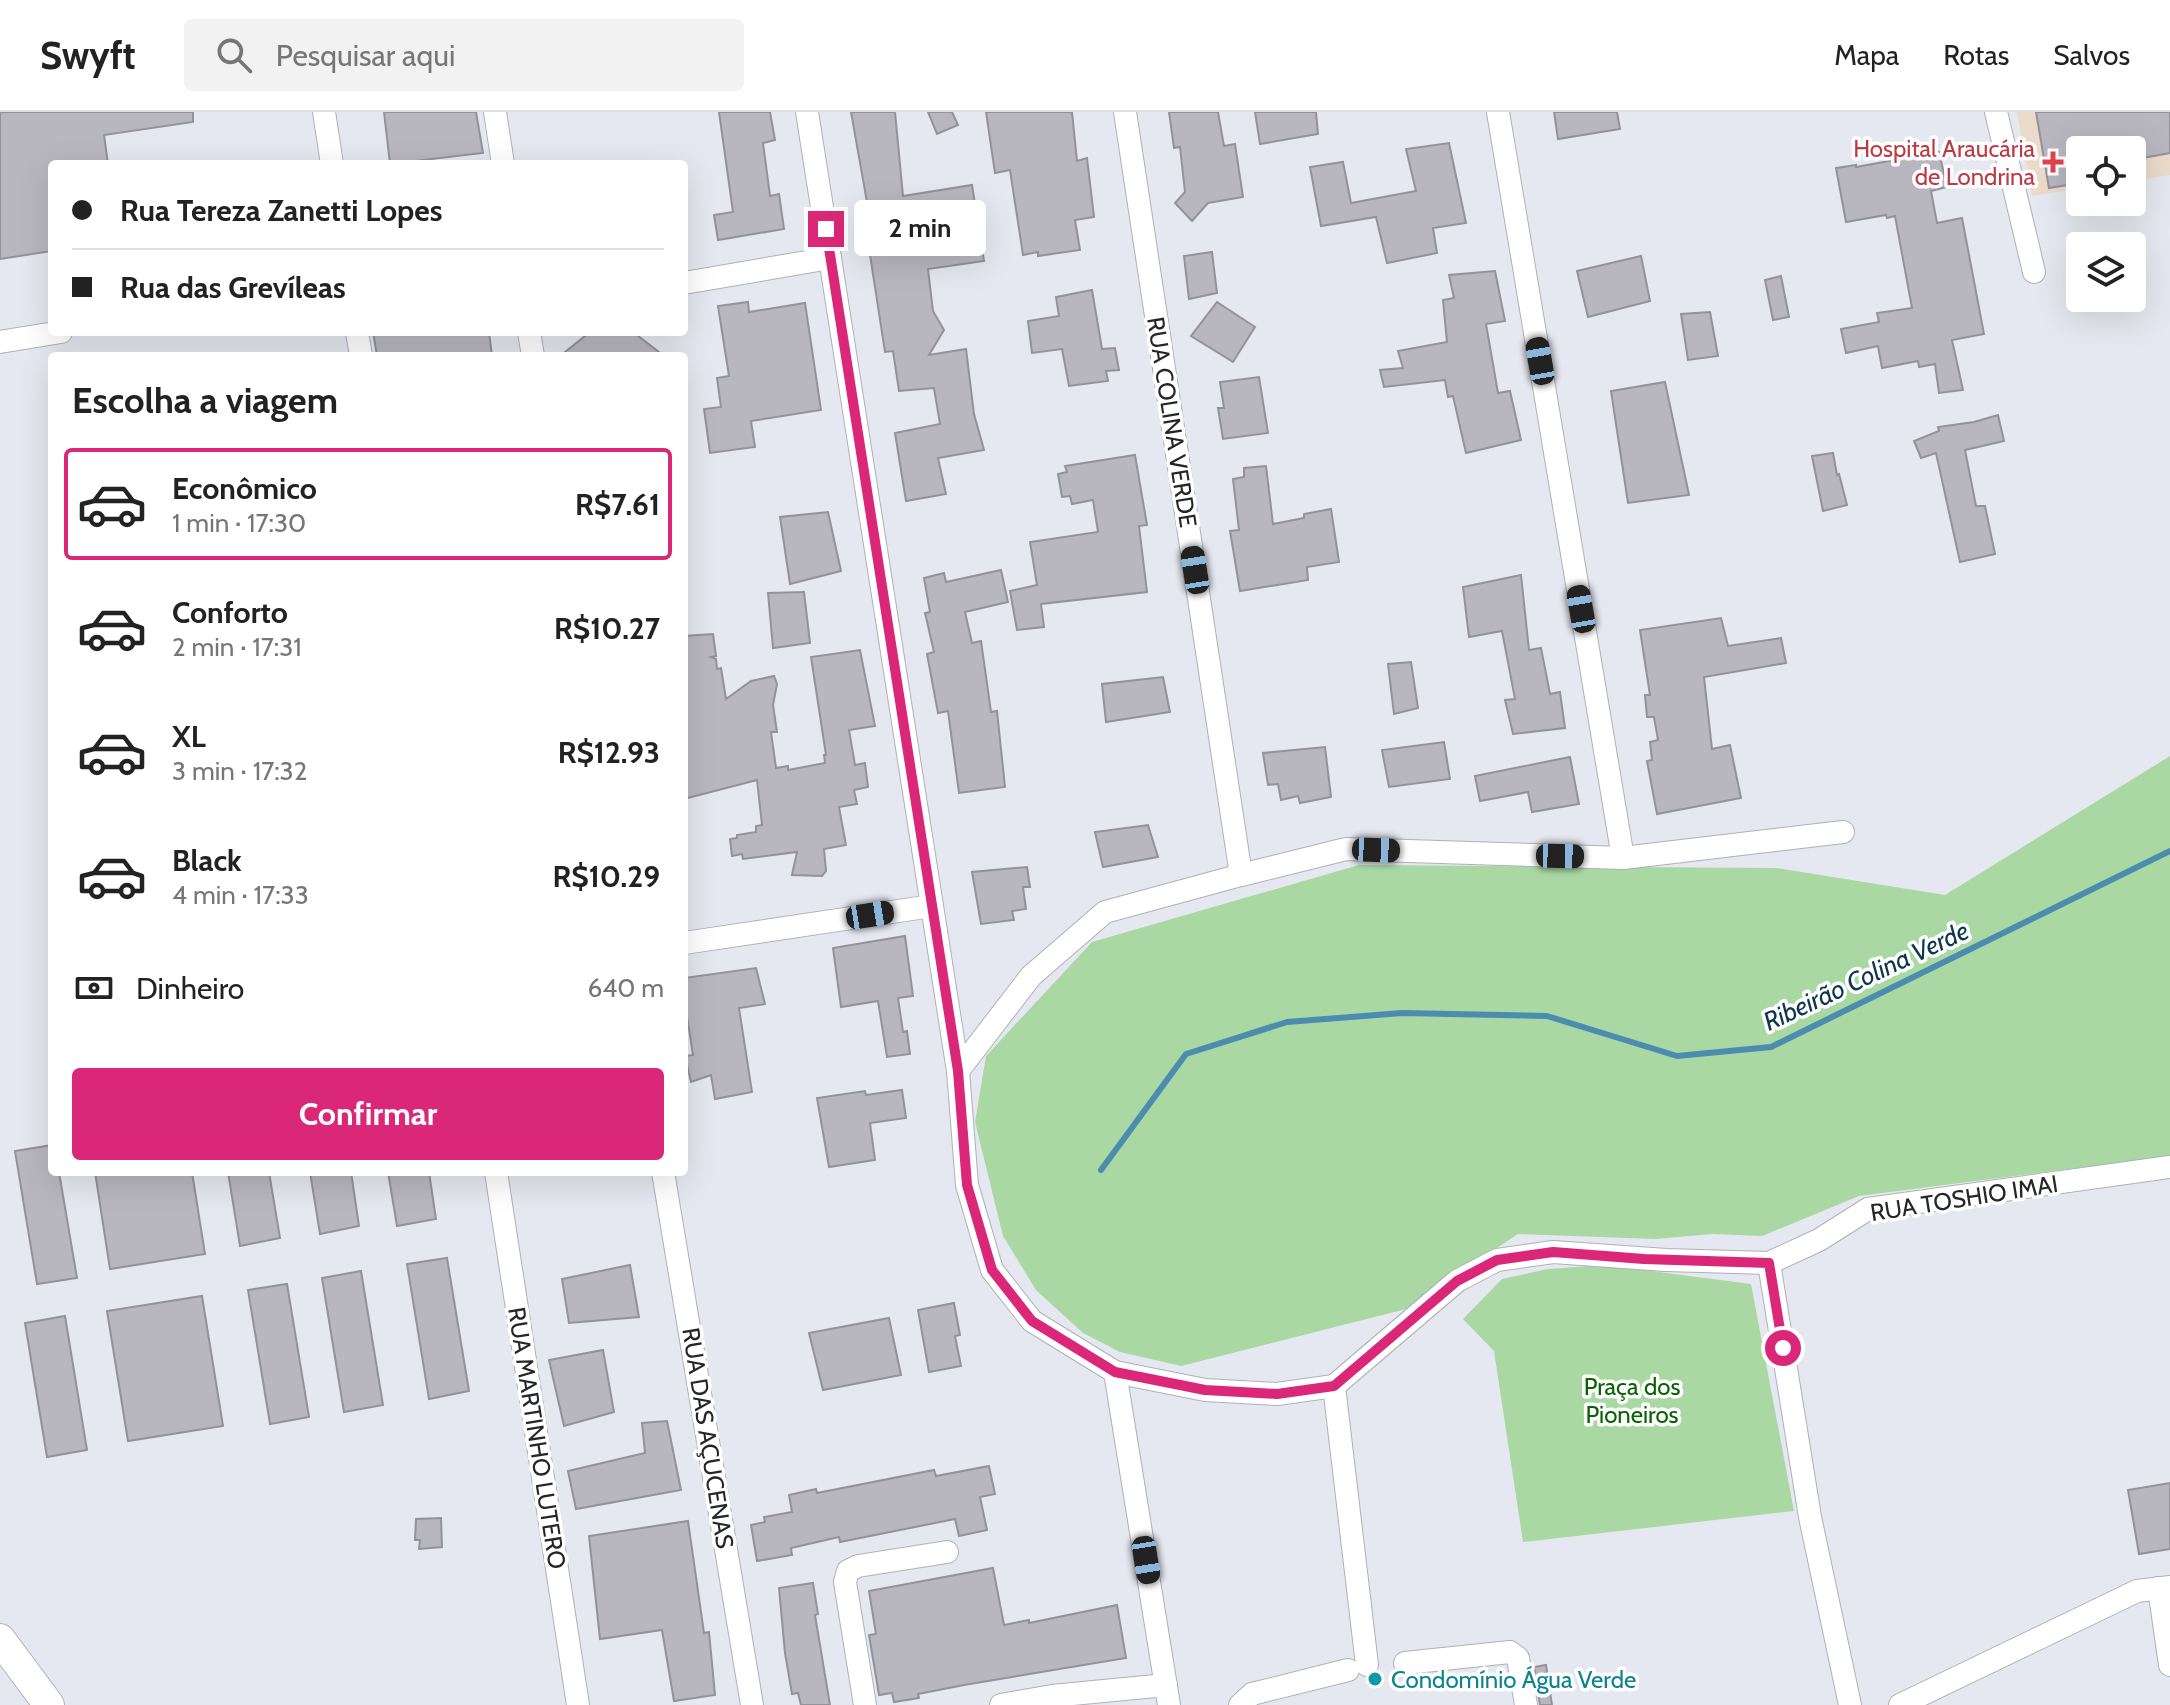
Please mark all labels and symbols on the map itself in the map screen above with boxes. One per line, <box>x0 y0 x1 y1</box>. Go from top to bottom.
place label: Hospital Araucária de Londrina <box>1853 134 2035 191</box>
marker: Hospital Araucária de Londrina <box>2042 151 2064 173</box>
callout: 2 min <box>854 201 986 257</box>
route end <box>808 211 844 247</box>
street label: RUA COLINA VERDE <box>1141 315 1203 529</box>
car <box>1524 335 1556 387</box>
car <box>1179 544 1211 596</box>
car <box>1565 583 1597 635</box>
car <box>1352 837 1400 863</box>
car <box>1536 844 1584 868</box>
car <box>844 899 896 931</box>
water label: Ribeirão Colina Verde <box>1758 914 1974 1038</box>
street label: RUA TOSHIO IMAI <box>1868 1169 2060 1227</box>
street label: RUA MARTINHO LUTERO <box>502 1305 572 1571</box>
street label: RUA DAS AÇUCENAS <box>676 1325 740 1551</box>
route start <box>1765 1330 1801 1366</box>
park label: Praça dos Pioneiros <box>1584 1372 1680 1429</box>
car <box>1130 1534 1162 1586</box>
place label: Condomínio Água Verde <box>1391 1665 1636 1694</box>
marker: Condomínio Água Verde <box>1366 1670 1384 1688</box>

